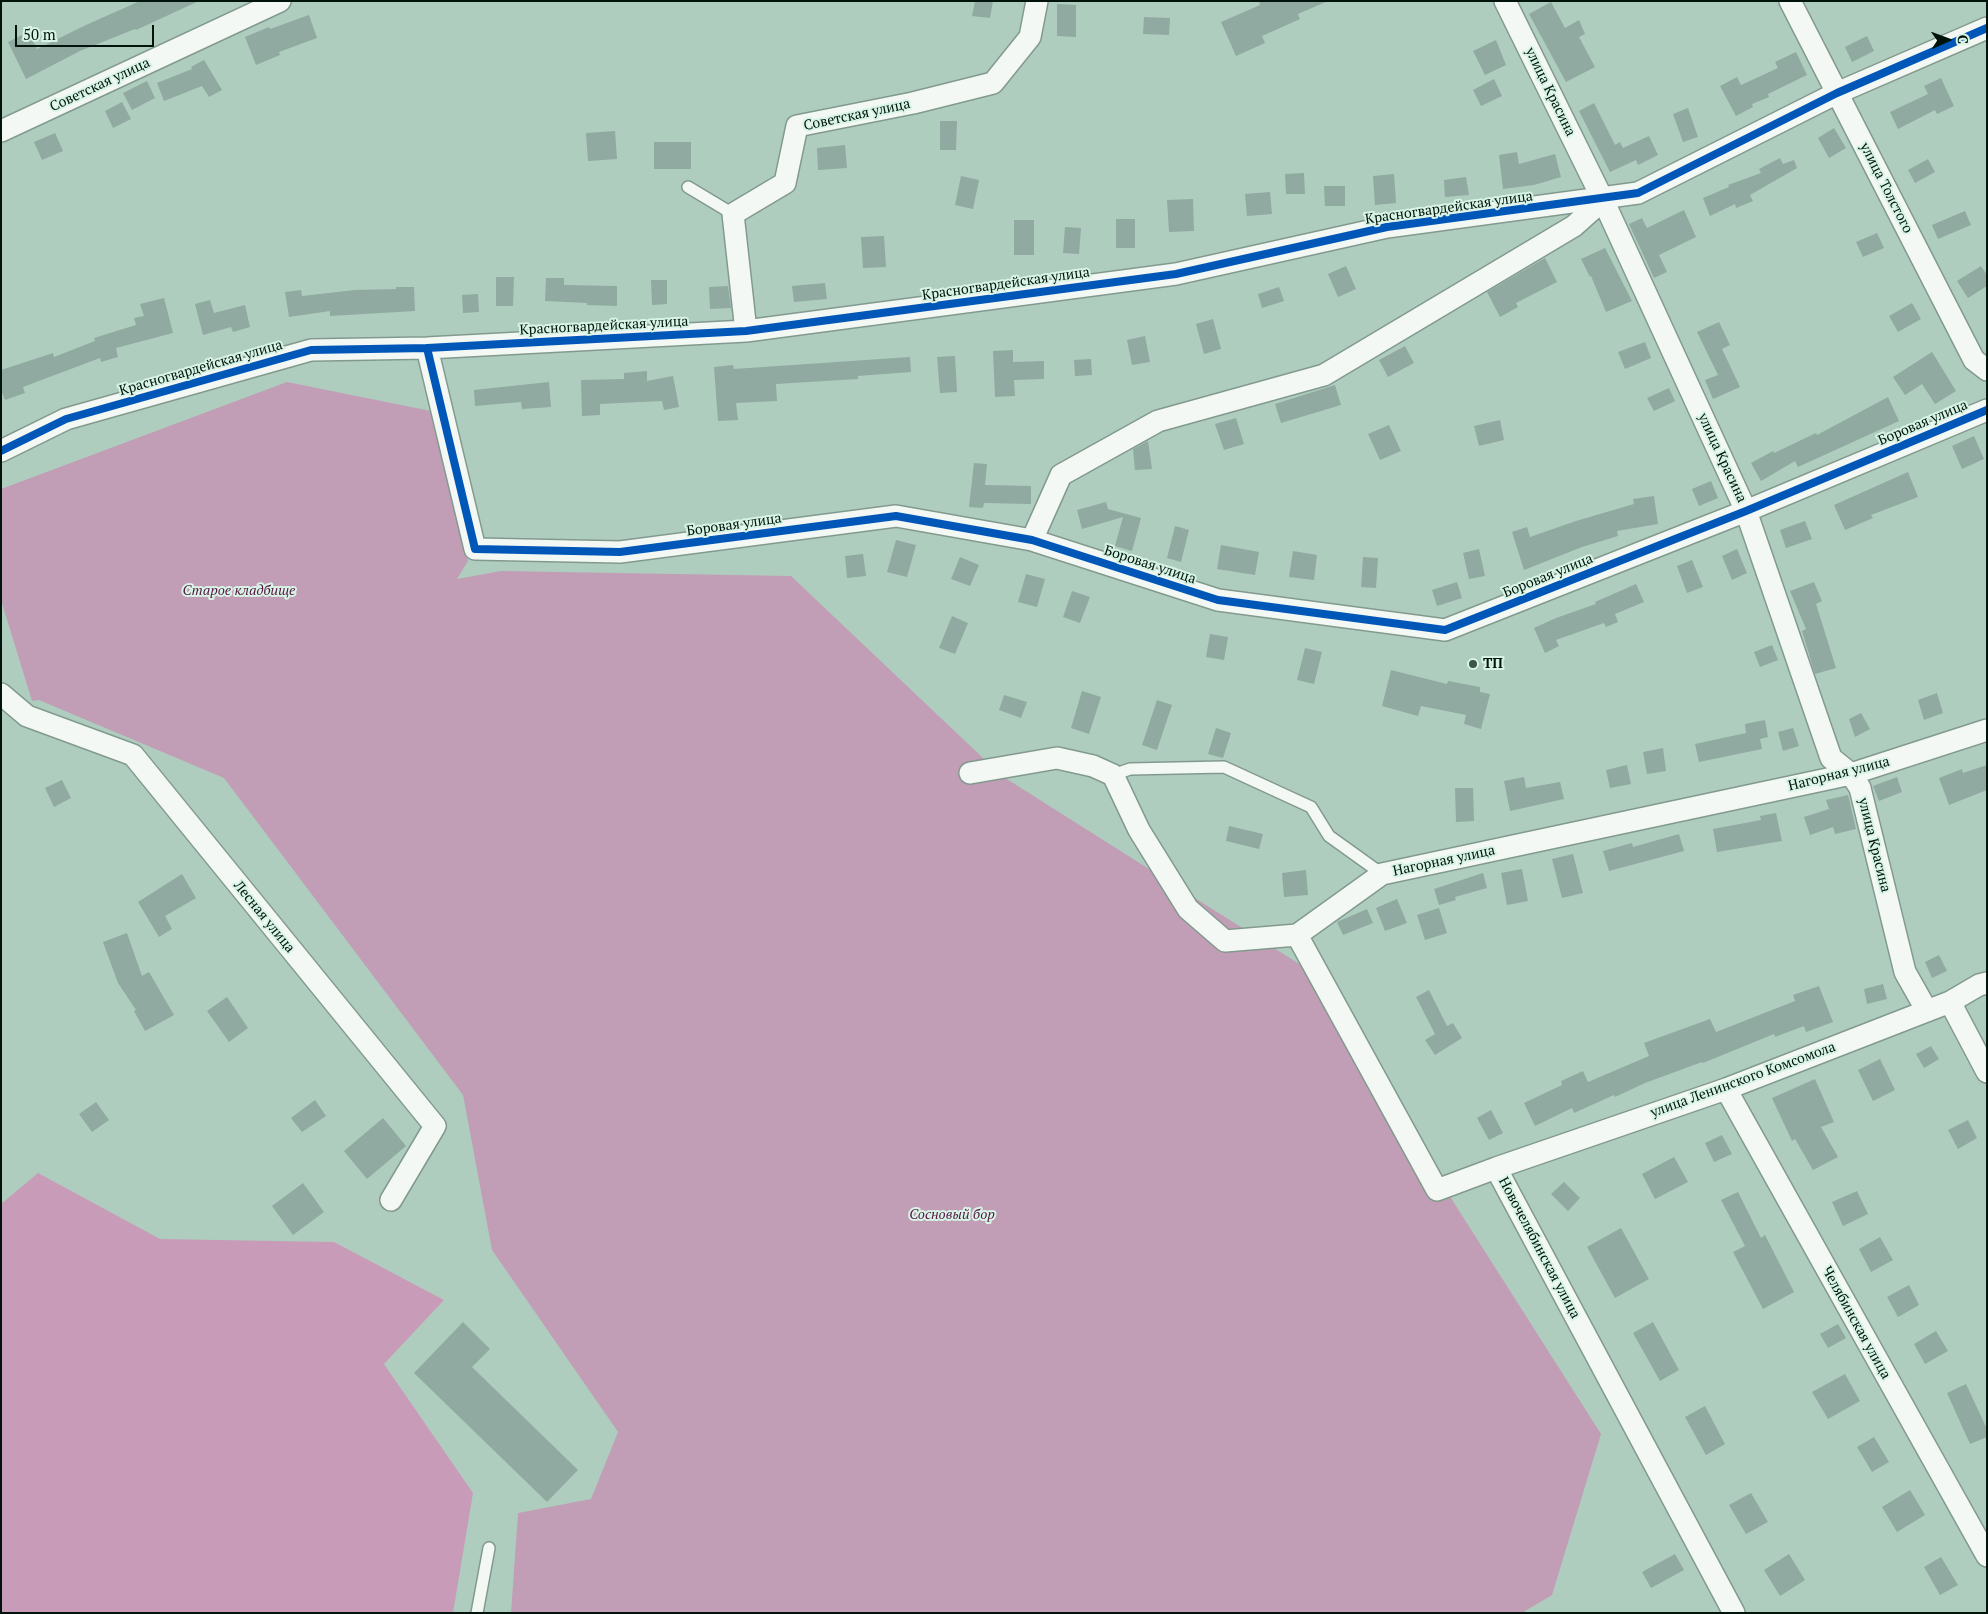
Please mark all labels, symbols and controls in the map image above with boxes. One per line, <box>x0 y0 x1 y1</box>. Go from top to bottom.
scale bar <box>18 15 156 47</box>
north arrow <box>1923 15 1973 65</box>
text: 50 m <box>23 24 56 44</box>
text: С <box>1954 35 1973 44</box>
street label: улица Красина <box>1521 45 1579 139</box>
street label: Советская улица <box>47 54 153 116</box>
street label: Советская улица <box>802 96 912 134</box>
street label: улица Толстого <box>1856 140 1916 236</box>
street label: Красногвардейская улица <box>1364 188 1534 228</box>
street label: Красногвардейская улица <box>921 264 1091 304</box>
street label: Красногвардейская улица <box>519 313 689 339</box>
street label: Красногвардейская улица <box>117 337 285 399</box>
street label: Боровая улица <box>1876 397 1970 449</box>
street label: улица Красина <box>1694 411 1750 505</box>
street label: Боровая улица <box>685 510 783 540</box>
street label: Боровая улица <box>1102 542 1198 588</box>
street label: Боровая улица <box>1500 550 1596 602</box>
park label: Старое кладбище <box>183 583 295 599</box>
place label: ТП <box>1483 656 1503 672</box>
marker: ТП <box>1467 658 1479 670</box>
street label: Нагорная улица <box>1787 753 1891 795</box>
street label: улица Красина <box>1854 796 1894 894</box>
street label: Нагорная улица <box>1391 842 1497 880</box>
street label: Лесная улица <box>230 878 298 956</box>
street label: улица Ленинского Комсомола <box>1648 1039 1838 1121</box>
street label: Новочелябинская улица <box>1495 1174 1583 1322</box>
park label: Сосновый бор <box>909 1207 995 1223</box>
street label: Челябинская улица <box>1818 1264 1894 1382</box>

